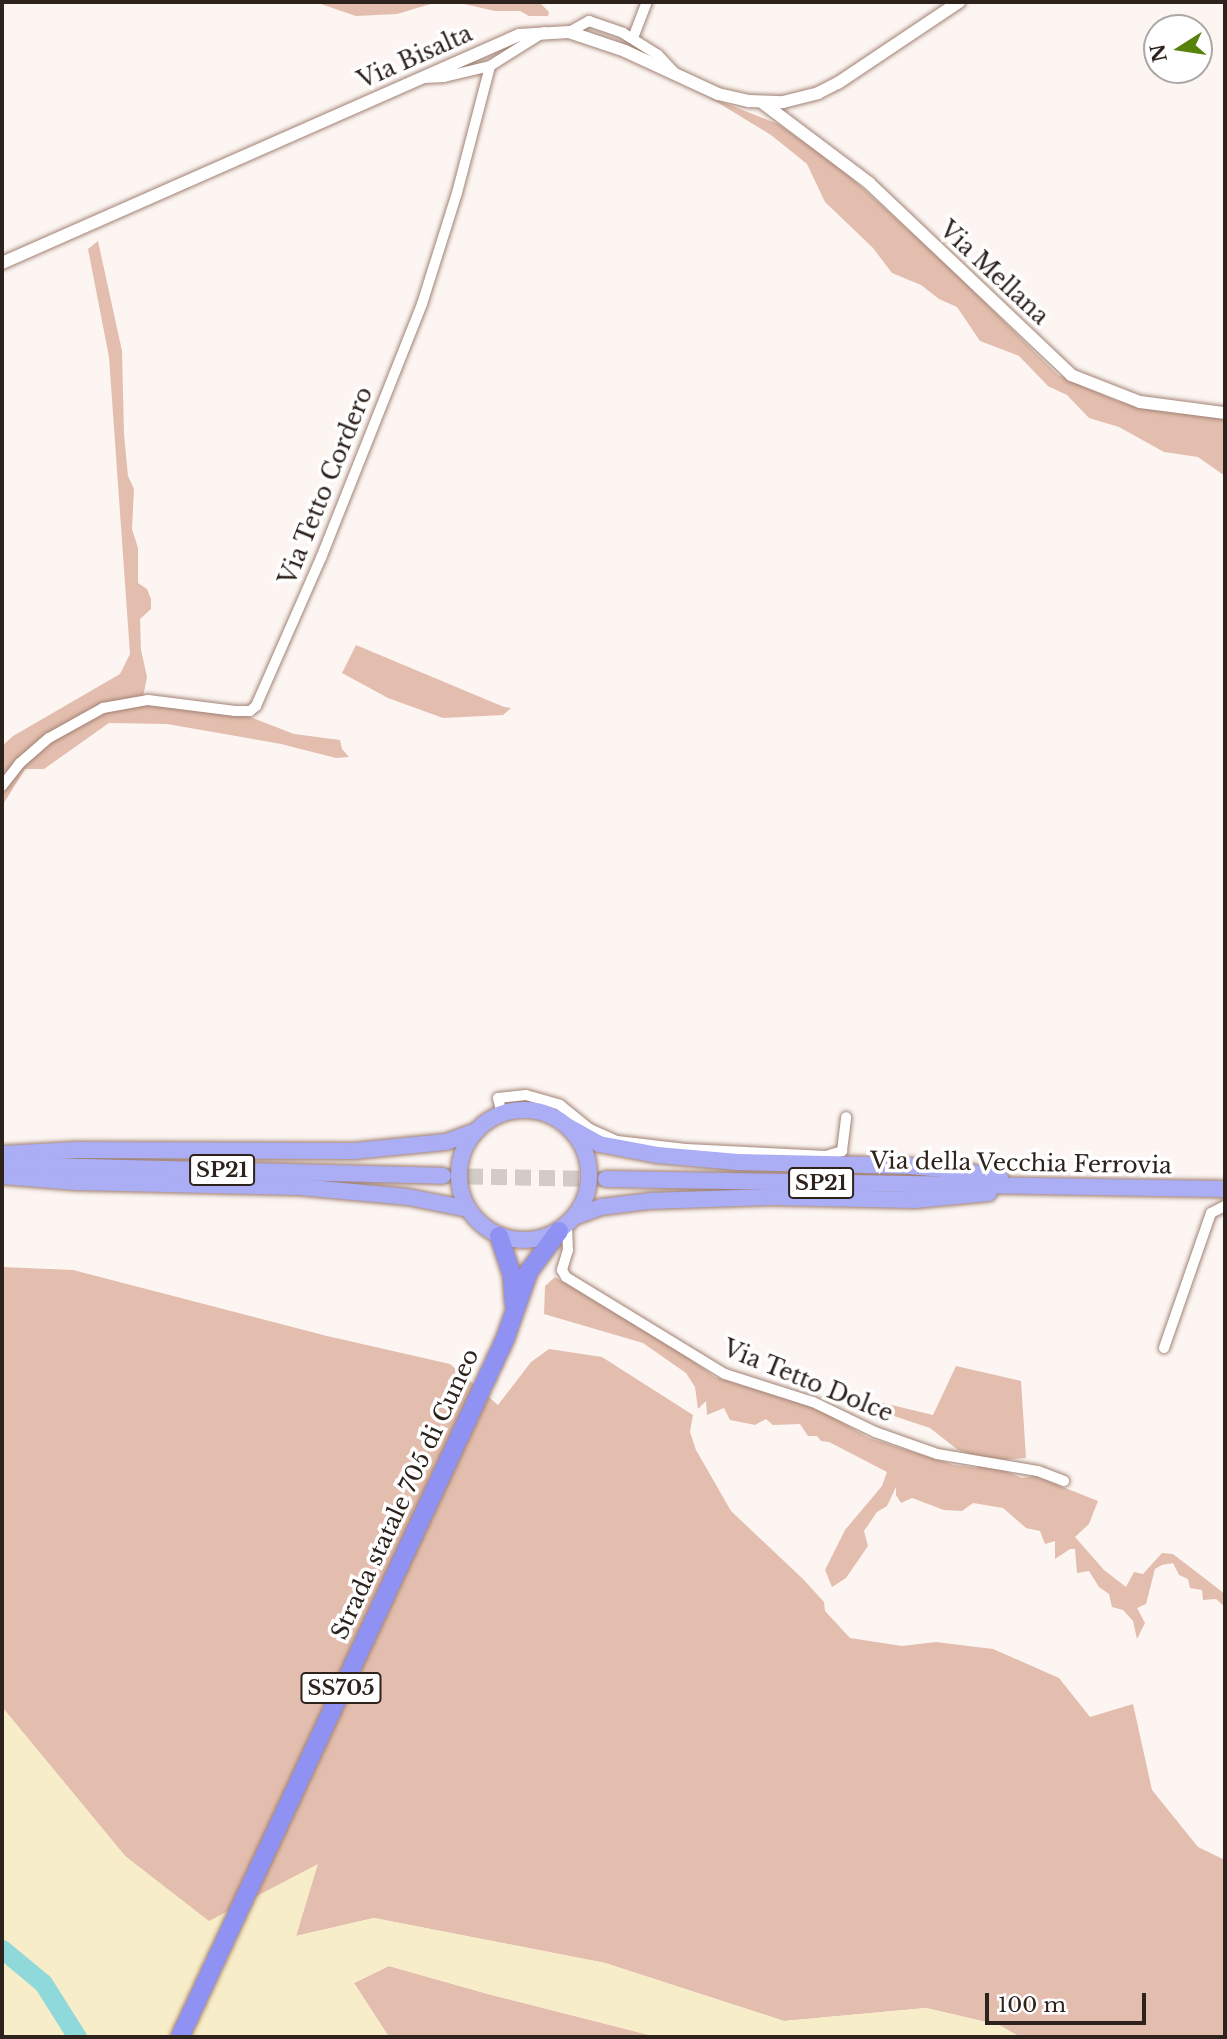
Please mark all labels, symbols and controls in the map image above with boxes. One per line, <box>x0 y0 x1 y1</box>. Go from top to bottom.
north arrow <box>1143 14 1213 84</box>
street label: Via Bisalta <box>353 19 477 95</box>
text: N <box>1146 42 1172 64</box>
street label: Via Mellana <box>934 216 1054 330</box>
street label: Via Tetto Cordero <box>274 383 378 589</box>
street label: Via della Vecchia Ferrovia <box>869 1147 1173 1179</box>
road number: SP21 <box>189 1152 255 1188</box>
road number: SP21 <box>788 1166 854 1200</box>
street label: Via Tetto Dolce <box>719 1334 897 1428</box>
street label: Strada statale 705 di Cuneo <box>325 1344 485 1644</box>
road number: SS705 <box>299 1670 383 1706</box>
scale bar <box>989 1980 1150 2024</box>
text: 100 m <box>998 1992 1066 2018</box>

